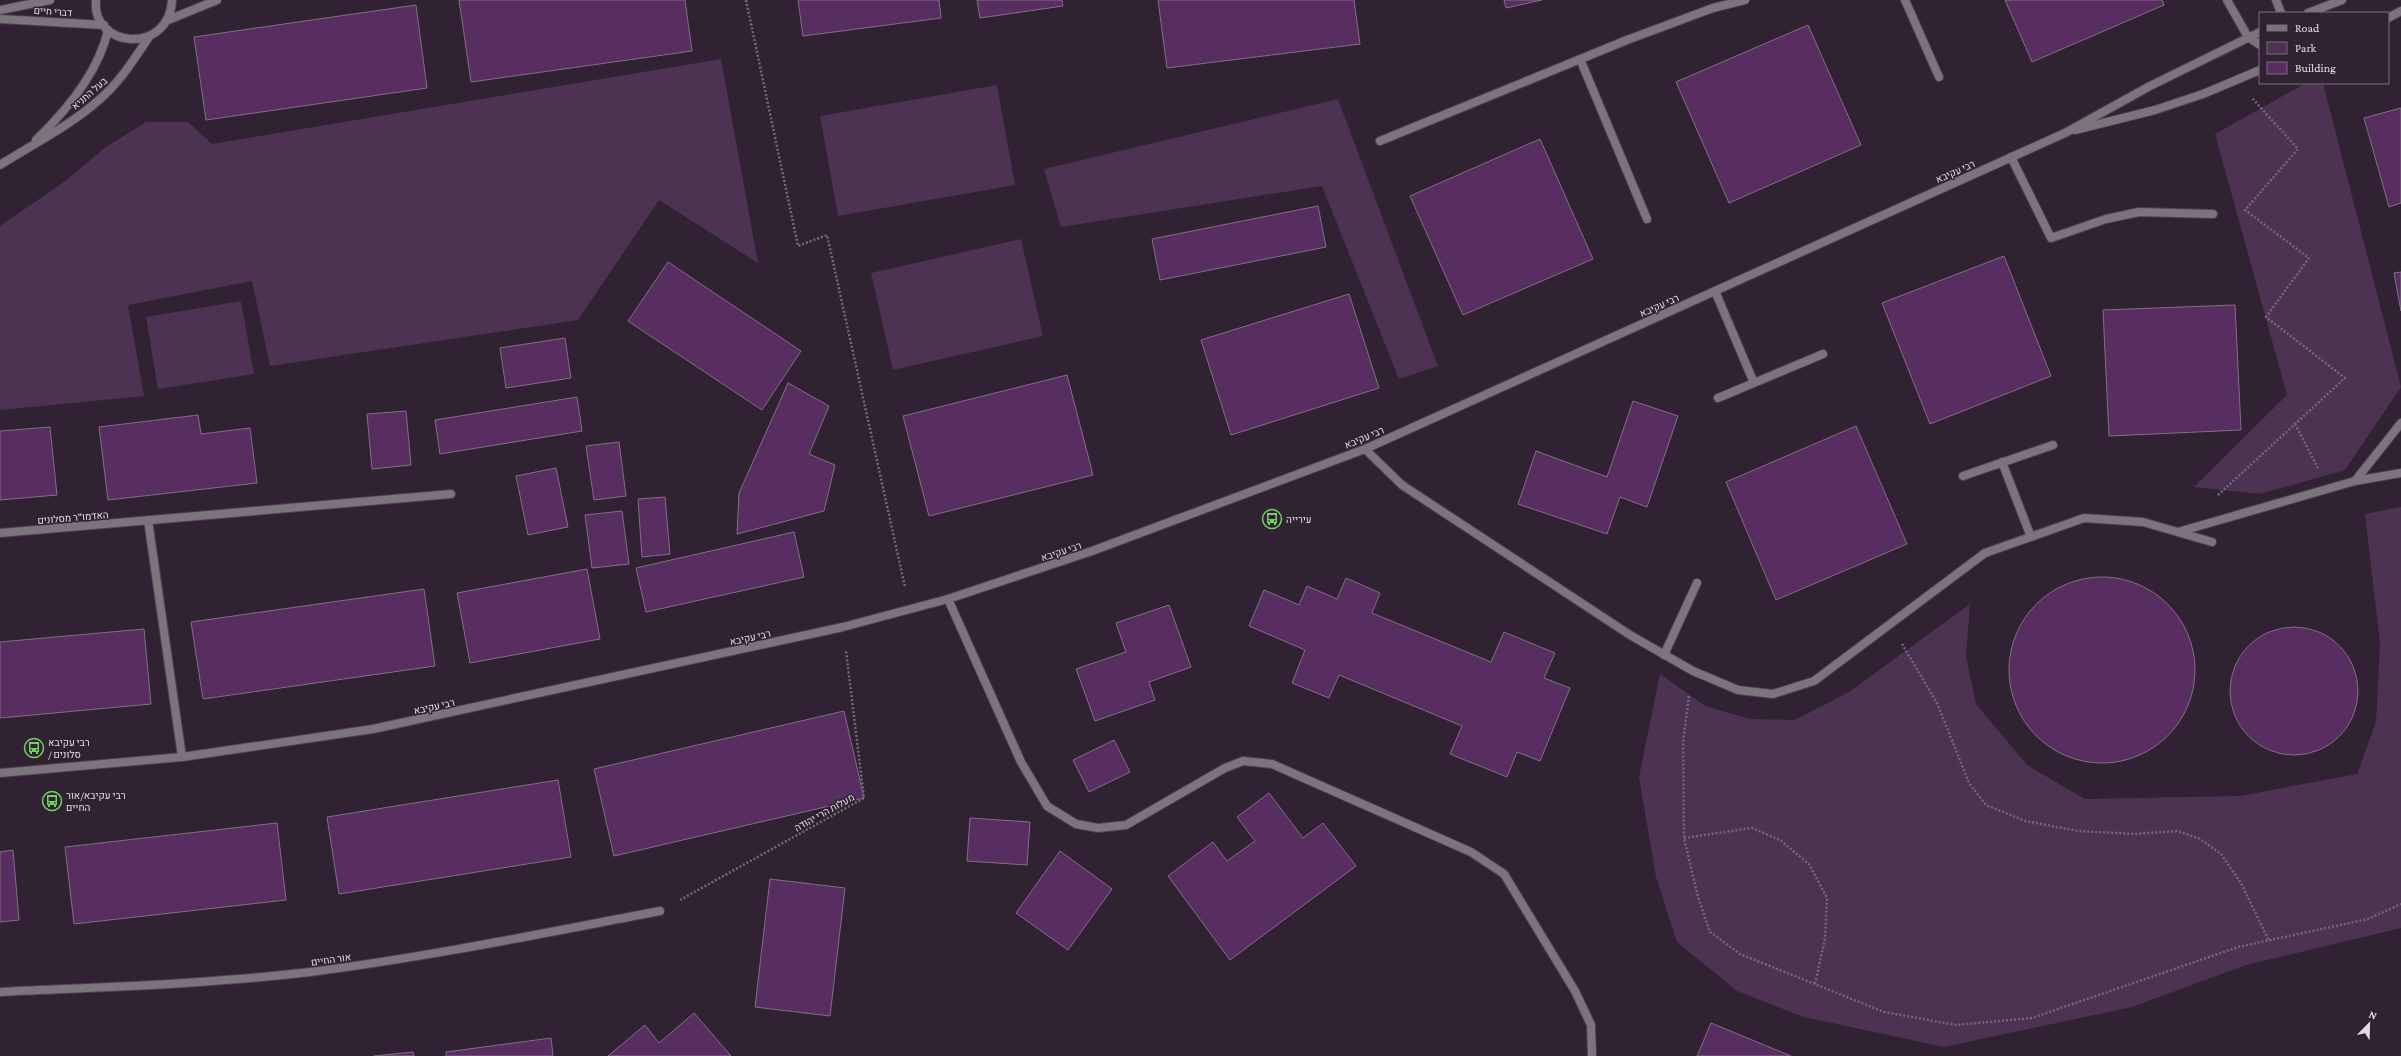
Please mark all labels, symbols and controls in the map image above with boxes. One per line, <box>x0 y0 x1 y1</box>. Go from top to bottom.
street label: דברי חיים <box>33 5 73 18</box>
legend <box>2259 12 2389 84</box>
text: Road <box>2295 21 2320 35</box>
text: Park <box>2295 41 2317 55</box>
text: Building <box>2295 61 2336 75</box>
street label: בעל התניא <box>69 75 110 112</box>
street label: רבי עקיבא <box>1934 158 1977 185</box>
street label: רבי עקיבא <box>1638 292 1681 319</box>
street label: רבי עקיבא <box>1343 424 1386 451</box>
bus stop icon: עירייה <box>1261 508 1283 530</box>
street label: האדמו"ר מסלונים <box>37 509 109 526</box>
place label: עירייה <box>1286 514 1312 525</box>
street label: רבי עקיבא <box>1040 540 1083 563</box>
street label: רבי עקיבא <box>729 628 772 647</box>
street label: רבי עקיבא <box>413 697 456 716</box>
bus stop icon: רבי עקיבא / סלונים <box>23 737 45 759</box>
place label: רבי עקיבא / סלונים <box>48 737 90 760</box>
bus stop icon: רבי עקיבא/אור החיים <box>41 790 63 812</box>
place label: רבי עקיבא/אור החיים <box>66 790 126 813</box>
street label: מעלות הרי יהודה <box>792 791 856 833</box>
street label: אור החיים <box>310 951 352 968</box>
north arrow <box>2349 1004 2389 1044</box>
text: N <box>2367 1008 2379 1022</box>

